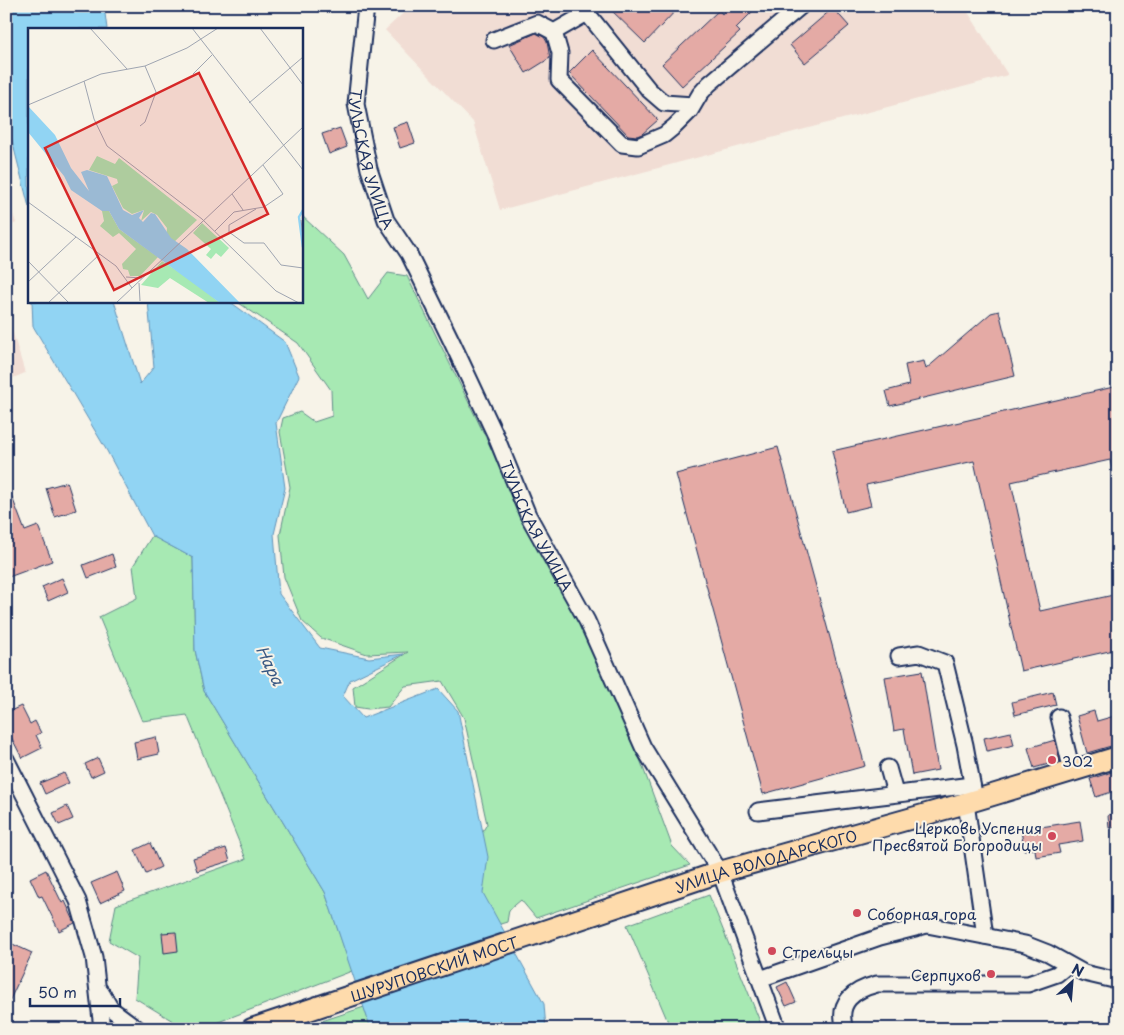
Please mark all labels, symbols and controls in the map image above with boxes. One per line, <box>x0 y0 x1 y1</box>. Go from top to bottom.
inset map <box>28 28 302 302</box>
street label: ТУЛЬСКАЯ УЛИЦА <box>344 87 400 233</box>
street label: ТУЛЬСКАЯ УЛИЦА <box>495 457 580 595</box>
water label: Нара <box>251 641 291 690</box>
place label: 302 <box>1062 749 1093 772</box>
marker: 302 <box>1046 754 1058 766</box>
place label: Церковь Успения Пресвятой Богородицы <box>872 816 1042 856</box>
street label: УЛИЦА ВОЛОДАРСКОГО <box>672 823 860 898</box>
marker: Церковь Успения Пресвятой Богородицы <box>1046 830 1058 842</box>
place label: Соборная гора <box>867 902 977 925</box>
marker: Соборная гора <box>851 907 863 919</box>
street label: ШУРУПОВСКИЙ МОСТ <box>347 929 522 1007</box>
place label: Стрельцы <box>782 940 853 963</box>
marker: Стрельцы <box>766 945 778 957</box>
north arrow <box>1046 958 1096 1008</box>
text: N <box>1068 958 1088 982</box>
place label: Серпухов <box>911 963 981 986</box>
marker: Серпухов <box>985 968 997 980</box>
scale bar <box>30 975 120 1007</box>
text: 50 m <box>38 980 77 1003</box>

